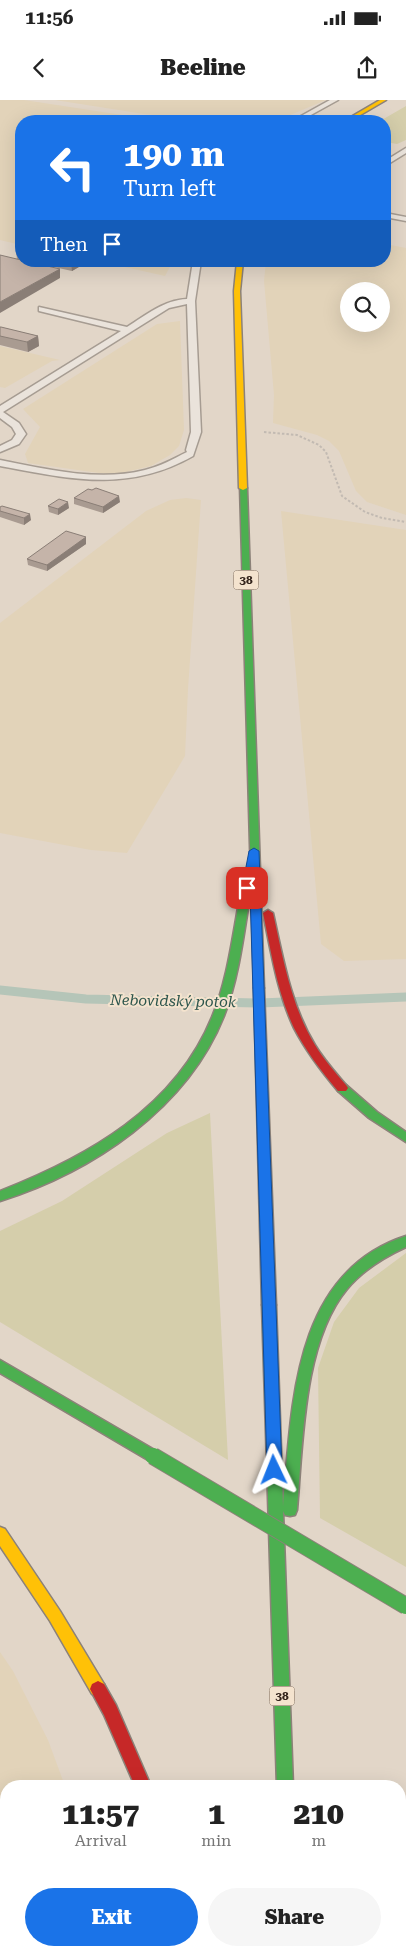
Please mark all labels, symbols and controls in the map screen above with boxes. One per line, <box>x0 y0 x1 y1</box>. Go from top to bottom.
text: 11:56 <box>25 6 74 29</box>
icon: back <box>25 54 53 82</box>
icon: share <box>353 54 381 82</box>
text: Beeline <box>160 55 246 80</box>
text: 190 m <box>123 134 224 175</box>
icon: left <box>40 135 105 200</box>
text: Turn left <box>123 176 216 201</box>
icon: arrive <box>98 230 126 258</box>
text: Then <box>40 233 88 256</box>
map controls <box>340 282 390 332</box>
button: search <box>340 282 390 332</box>
road number: 38 <box>234 570 258 590</box>
pin <box>226 867 268 909</box>
icon: arrive <box>233 874 261 902</box>
water label: Nebovidský potok <box>109 991 237 1011</box>
position arrow <box>247 1443 299 1495</box>
road number: 38 <box>270 1686 294 1705</box>
text: 11:57 <box>62 1796 139 1831</box>
text: 1 <box>208 1796 225 1831</box>
text: 210 <box>293 1796 344 1831</box>
text: Arrival <box>75 1831 127 1850</box>
text: min <box>201 1831 231 1850</box>
text: m <box>311 1831 326 1850</box>
button: Exit <box>25 1888 198 1946</box>
button: Share <box>208 1888 381 1946</box>

